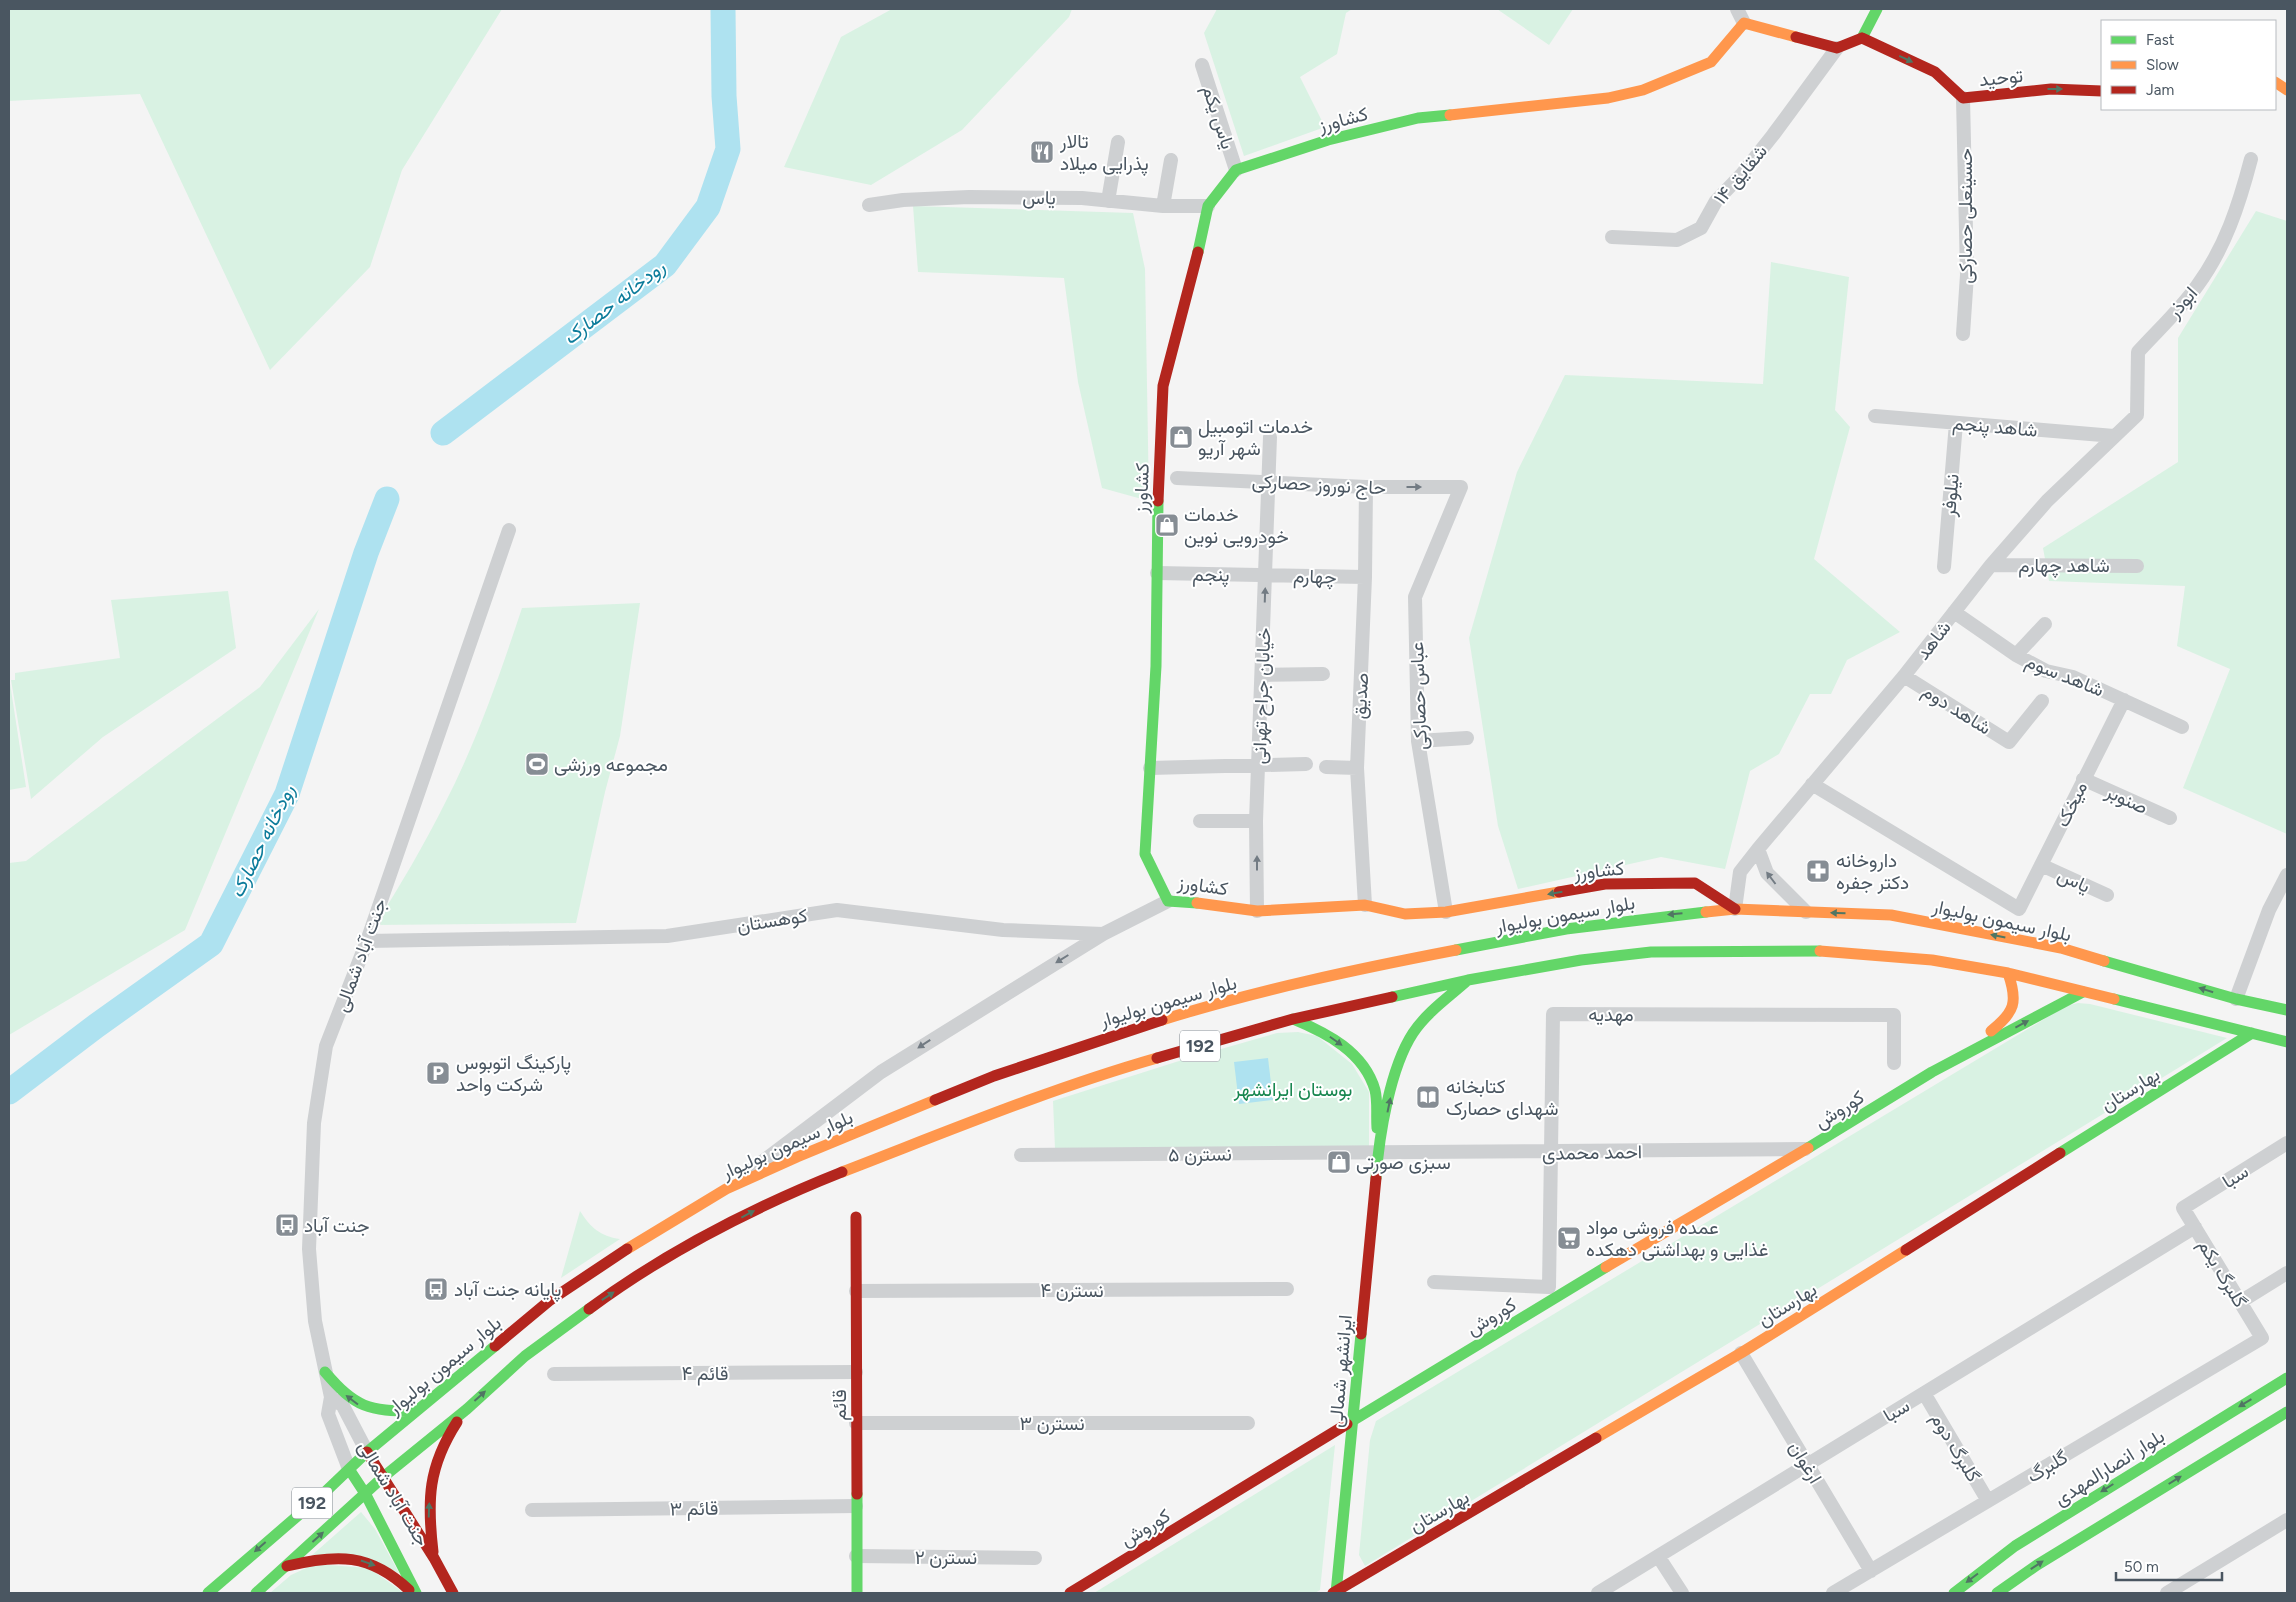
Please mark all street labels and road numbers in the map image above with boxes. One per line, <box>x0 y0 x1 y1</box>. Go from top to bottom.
street label: توحید <box>1978 64 2024 91</box>
street label: یاس یکم <box>1196 82 1240 152</box>
street label: کشاورز <box>1315 102 1371 137</box>
street label: شقایق ۱۴ <box>1709 140 1772 209</box>
street label: حسینعلی حصارکی <box>1954 148 1977 284</box>
street label: یاس <box>1022 186 1056 209</box>
street label: ابوذر <box>2162 282 2202 323</box>
street label: شاهد پنجم <box>1951 411 2038 444</box>
street label: کشاورز <box>1129 462 1154 515</box>
street label: حاج نوروز حصارکی <box>1251 469 1387 500</box>
street label: نیلوفر <box>1937 473 1964 518</box>
street label: شاهد چهارم <box>2018 554 2110 579</box>
street label: پنجم <box>1192 563 1230 588</box>
street label: چهارم <box>1293 564 1337 591</box>
street label: شاهد <box>1911 616 1956 664</box>
street label: خیابان جراح تهرانی <box>1248 627 1276 765</box>
street label: عباس حصارکی <box>1405 642 1432 750</box>
street label: شاهد سوم <box>2022 649 2107 703</box>
street label: صدیق <box>1348 672 1373 720</box>
street label: شاهد دوم <box>1918 679 1995 740</box>
street label: میخک <box>2051 778 2092 831</box>
street label: صنوبر <box>2101 779 2151 819</box>
street label: کشاورز <box>1572 856 1625 885</box>
street label: یاس <box>2054 863 2094 898</box>
street label: کشاورز <box>1175 870 1230 900</box>
street label: بلوار سیمون بولیوار <box>1493 891 1637 938</box>
street label: بلوار سیمون بولیوار <box>1929 894 2073 946</box>
street label: جنت آباد شمالی <box>329 895 392 1015</box>
street label: کوهستان <box>735 904 809 937</box>
street label: بلوار سیمون بولیوار <box>1096 971 1239 1032</box>
street label: مهدیه <box>1588 1003 1634 1026</box>
road number: 192 <box>1180 1030 1220 1062</box>
street label: بهارستان <box>2097 1062 2164 1116</box>
street label: کوروش <box>1810 1085 1868 1133</box>
street label: بلوار سیمون بولیوار <box>717 1105 856 1184</box>
street label: احمد محمدی <box>1542 1140 1642 1165</box>
street label: نسترن ۵ <box>1168 1142 1232 1167</box>
street label: سبا <box>2218 1160 2253 1193</box>
street label: گلبرگ یکم <box>2192 1235 2252 1312</box>
street label: بهارستان <box>1754 1277 1821 1331</box>
street label: نسترن ۴ <box>1040 1279 1104 1302</box>
street label: کوروش <box>1462 1293 1520 1340</box>
street label: بلوار سیمون بولیوار <box>382 1311 506 1420</box>
street label: ایرانشهر شمالی <box>1324 1314 1357 1428</box>
street label: قائم ۴ <box>681 1362 729 1386</box>
street label: قائم <box>828 1389 852 1421</box>
street label: سبا <box>1879 1394 1914 1427</box>
street label: گلبرگ دوم <box>1925 1408 1985 1487</box>
street label: نسترن ۳ <box>1019 1412 1085 1435</box>
street label: بلوار انصارالمهدی <box>2050 1424 2169 1511</box>
street label: جنت آباد شمالی <box>353 1436 434 1550</box>
street label: ارغوان <box>1784 1437 1827 1487</box>
street label: گلبرگ <box>2023 1445 2072 1487</box>
street label: بهارستان <box>1405 1485 1473 1538</box>
road number: 192 <box>292 1488 332 1519</box>
street label: قائم ۳ <box>669 1497 719 1521</box>
street label: کوروش <box>1116 1504 1174 1551</box>
street label: نسترن ۲ <box>915 1546 977 1569</box>

